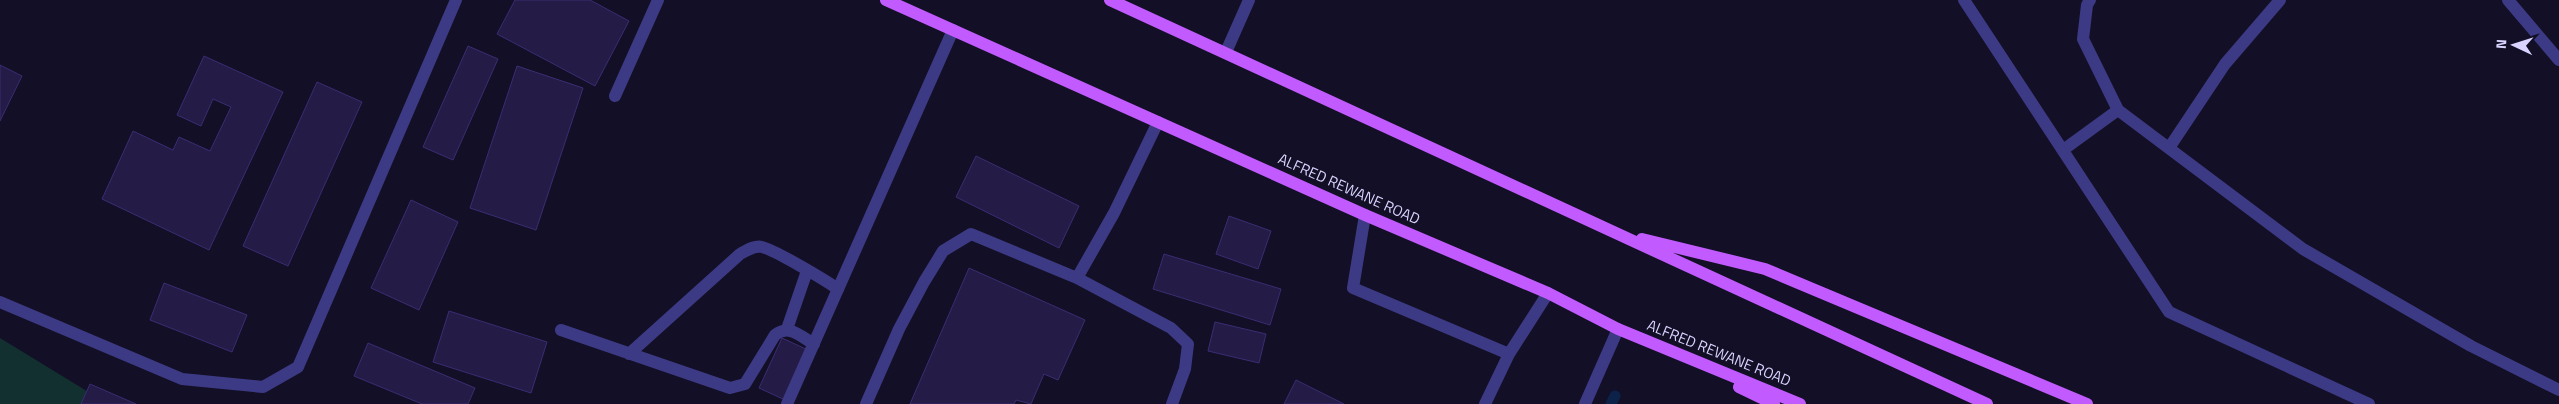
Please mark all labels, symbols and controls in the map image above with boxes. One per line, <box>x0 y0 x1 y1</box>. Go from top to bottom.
north arrow <box>2489 20 2539 70</box>
text: N <box>2490 38 2511 50</box>
street label: ALFRED REWANE ROAD <box>1275 147 1424 230</box>
street label: ALFRED REWANE ROAD <box>1644 313 1795 392</box>

